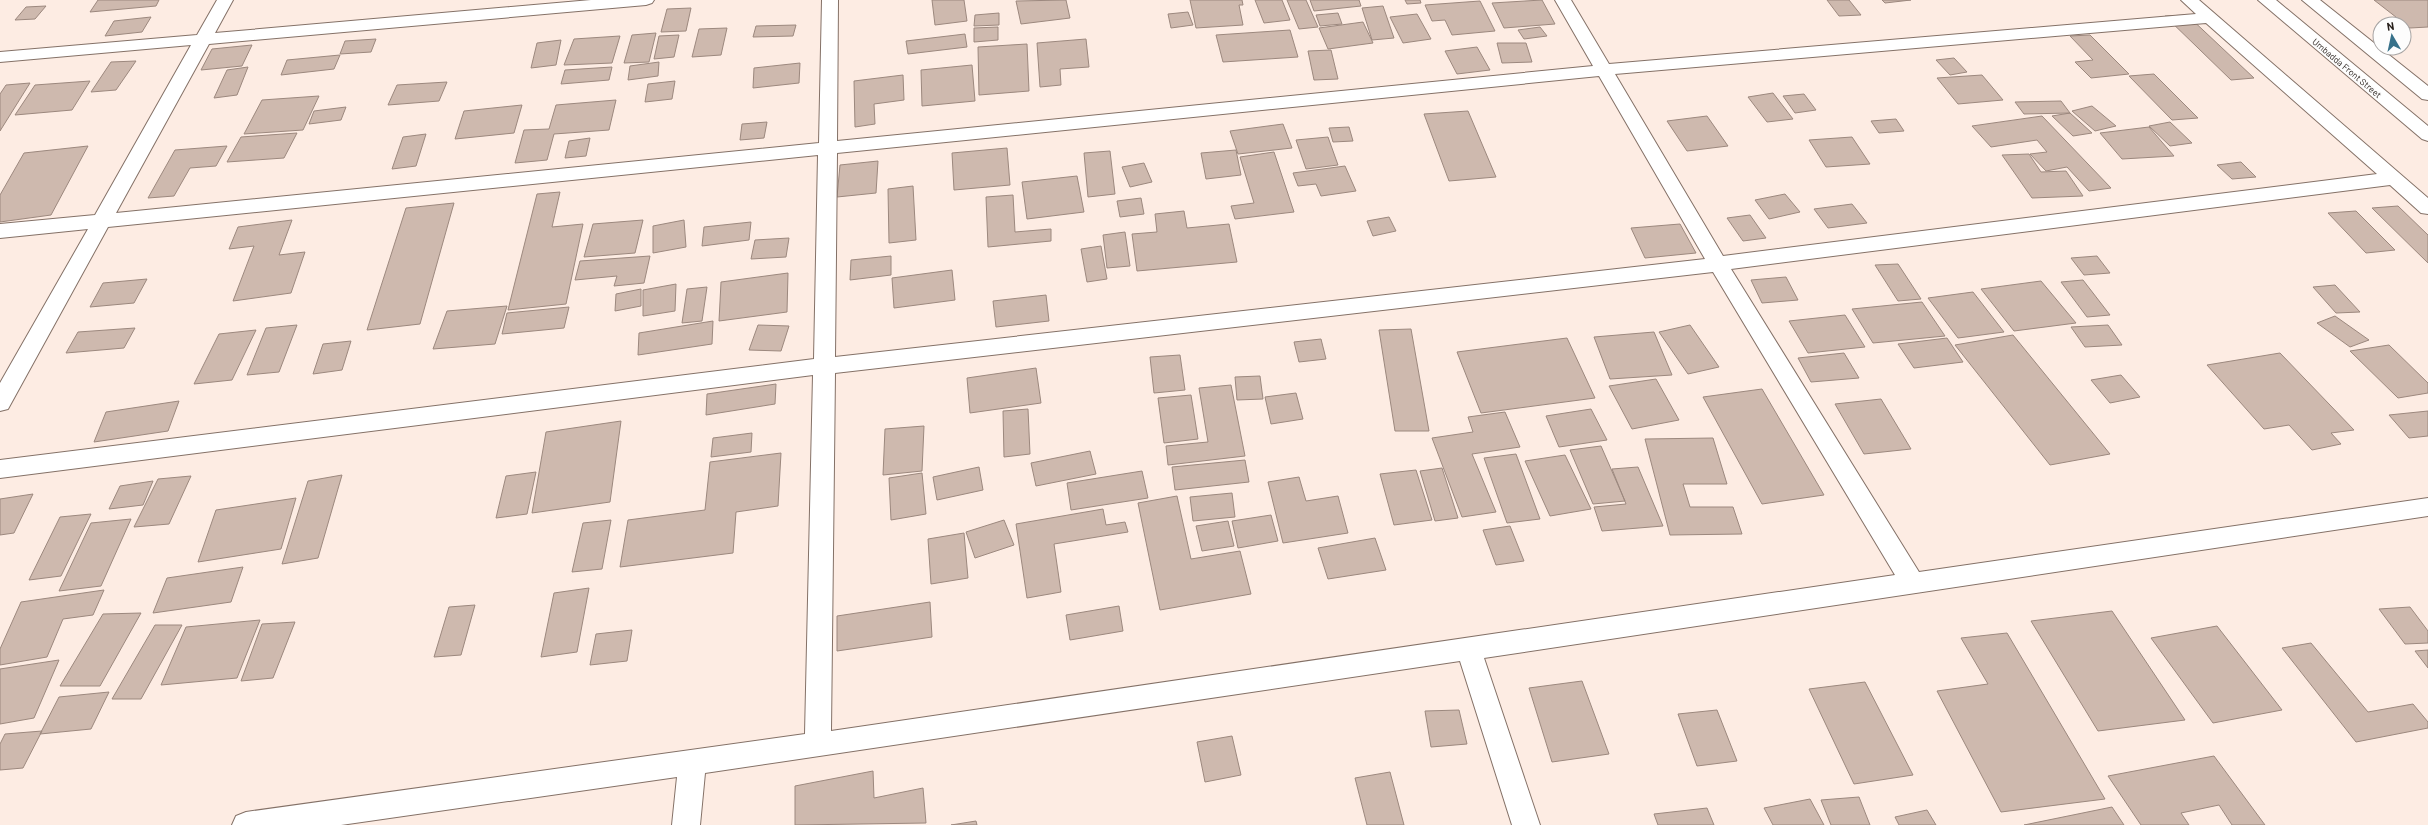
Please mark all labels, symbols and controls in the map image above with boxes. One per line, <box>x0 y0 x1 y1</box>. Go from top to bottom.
north arrow <box>2372 16 2412 56</box>
text: N <box>2386 19 2395 33</box>
street label: Umbadda Front Street <box>2310 36 2384 100</box>

